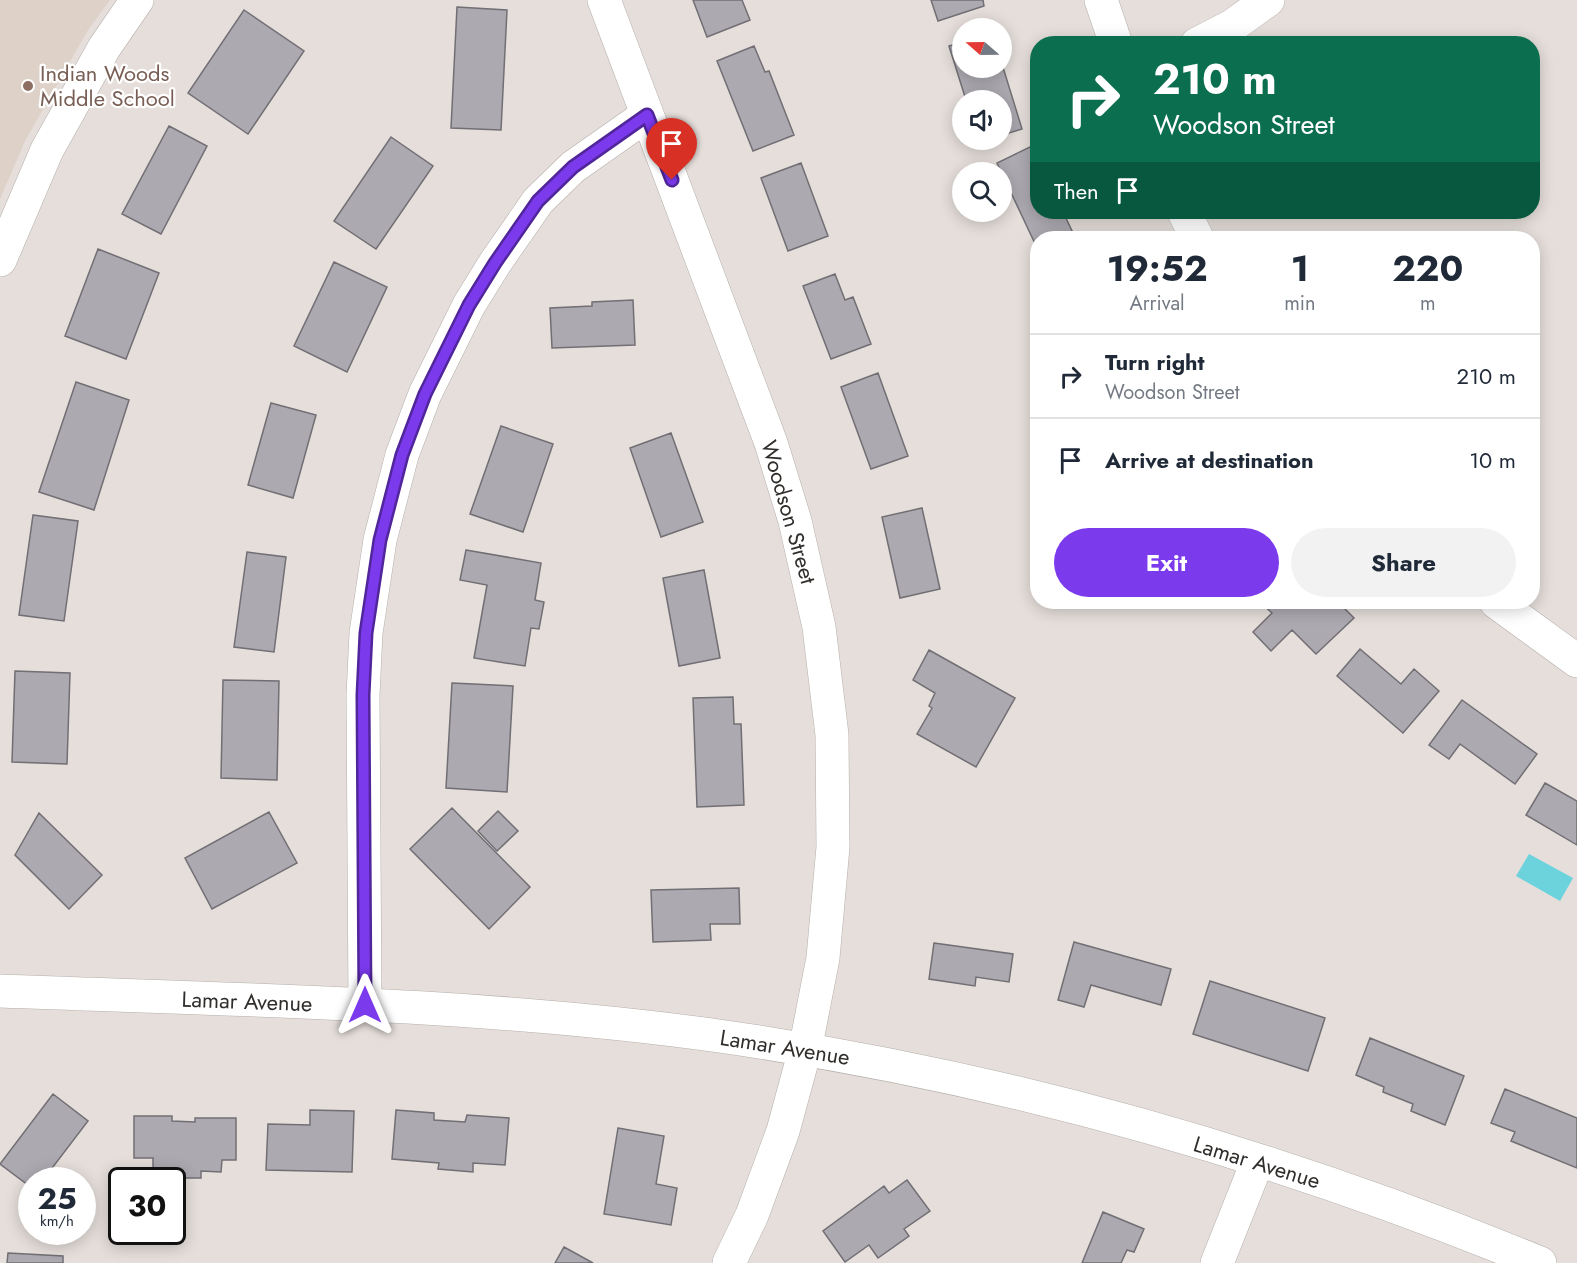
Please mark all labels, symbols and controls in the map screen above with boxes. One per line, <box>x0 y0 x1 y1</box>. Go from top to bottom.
north arrow <box>952 18 1012 78</box>
map controls <box>952 18 1012 222</box>
text: 210 m <box>1153 49 1277 110</box>
place label: Indian Woods Middle School <box>40 57 175 114</box>
icon: right <box>1054 60 1132 138</box>
marker: Indian Woods Middle School <box>21 79 35 93</box>
button: sound <box>952 90 1012 150</box>
text: Woodson Street <box>1153 105 1335 144</box>
pin <box>646 118 697 180</box>
icon: arrive <box>655 127 688 160</box>
button: search <box>952 162 1012 222</box>
icon: arrive <box>1111 174 1144 207</box>
text: Then <box>1054 175 1099 207</box>
text: 19:52 <box>1107 242 1208 294</box>
text: 1 <box>1291 242 1309 294</box>
text: 220 <box>1392 242 1463 294</box>
text: Arrival <box>1130 289 1185 318</box>
text: min <box>1284 289 1316 318</box>
text: m <box>1420 289 1436 318</box>
text: Turn right <box>1105 346 1205 378</box>
icon: right <box>1054 360 1087 393</box>
text: 210 m <box>1457 360 1516 392</box>
text: Woodson Street <box>1105 378 1240 407</box>
street label: Woodson Street <box>753 436 825 588</box>
icon: arrive <box>1054 444 1087 477</box>
text: Arrive at destination <box>1105 444 1314 476</box>
text: 10 m <box>1469 444 1516 476</box>
button: Exit <box>1054 528 1279 597</box>
button: Share <box>1291 528 1516 597</box>
position arrow <box>333 973 397 1037</box>
street label: Lamar Avenue <box>181 983 313 1019</box>
street label: Lamar Avenue <box>718 1021 852 1073</box>
street label: Lamar Avenue <box>1190 1128 1324 1196</box>
speed limit sign: 30 <box>108 1167 186 1245</box>
text: 25 <box>37 1177 77 1220</box>
text: km/h <box>40 1210 74 1232</box>

